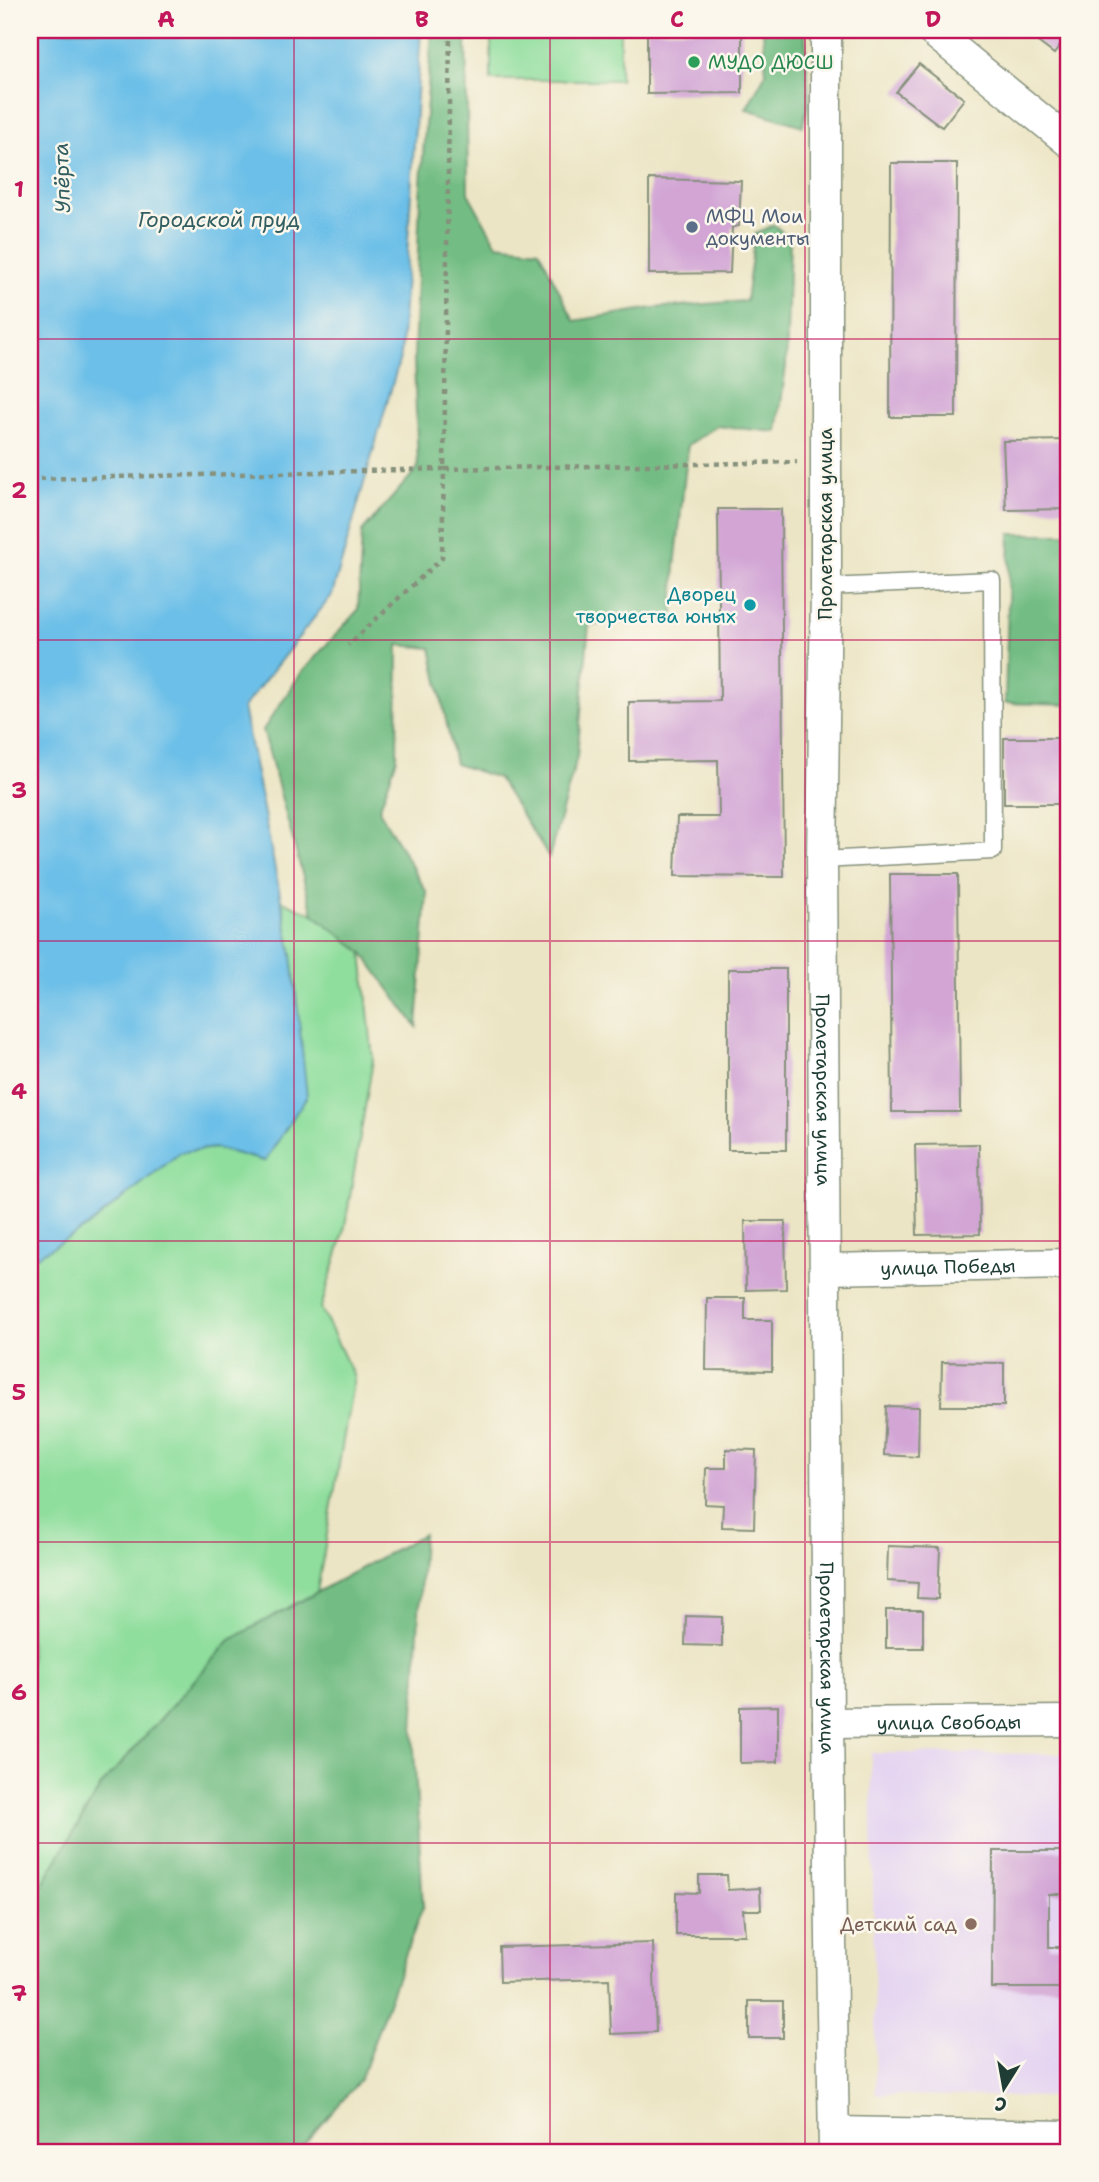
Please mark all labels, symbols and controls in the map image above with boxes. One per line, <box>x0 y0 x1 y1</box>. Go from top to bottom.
text: A <box>157 4 175 34</box>
text: B <box>415 4 429 34</box>
text: C <box>670 4 684 34</box>
text: D <box>925 4 941 34</box>
place label: МУДО ДЮСШ <box>708 50 834 75</box>
marker: МУДО ДЮСШ <box>686 54 702 70</box>
water label: Упёрта <box>47 142 77 214</box>
text: 1 <box>14 174 24 204</box>
place label: МФЦ Мои документы <box>706 204 810 251</box>
water label: Городской пруд <box>138 206 300 234</box>
marker: МФЦ Мои документы <box>684 219 700 235</box>
street label: Пролетарская улица <box>813 428 838 620</box>
text: 2 <box>11 475 27 505</box>
place label: Дворец творчества юных <box>576 582 736 629</box>
marker: Дворец творчества юных <box>742 597 758 613</box>
text: 3 <box>11 775 27 805</box>
street label: Пролетарская улица <box>810 994 837 1186</box>
text: 4 <box>11 1076 27 1106</box>
street label: улица Победы <box>880 1253 1016 1280</box>
text: 5 <box>12 1377 26 1407</box>
street label: Пролетарская улица <box>814 1562 841 1754</box>
text: 6 <box>11 1677 27 1707</box>
street label: улица Свободы <box>877 1709 1021 1735</box>
place label: Детский сад <box>840 1912 957 1937</box>
marker: Детский сад <box>963 1916 979 1932</box>
text: 7 <box>11 1978 27 2008</box>
north arrow <box>970 2052 1040 2122</box>
text: С <box>993 2091 1009 2118</box>

